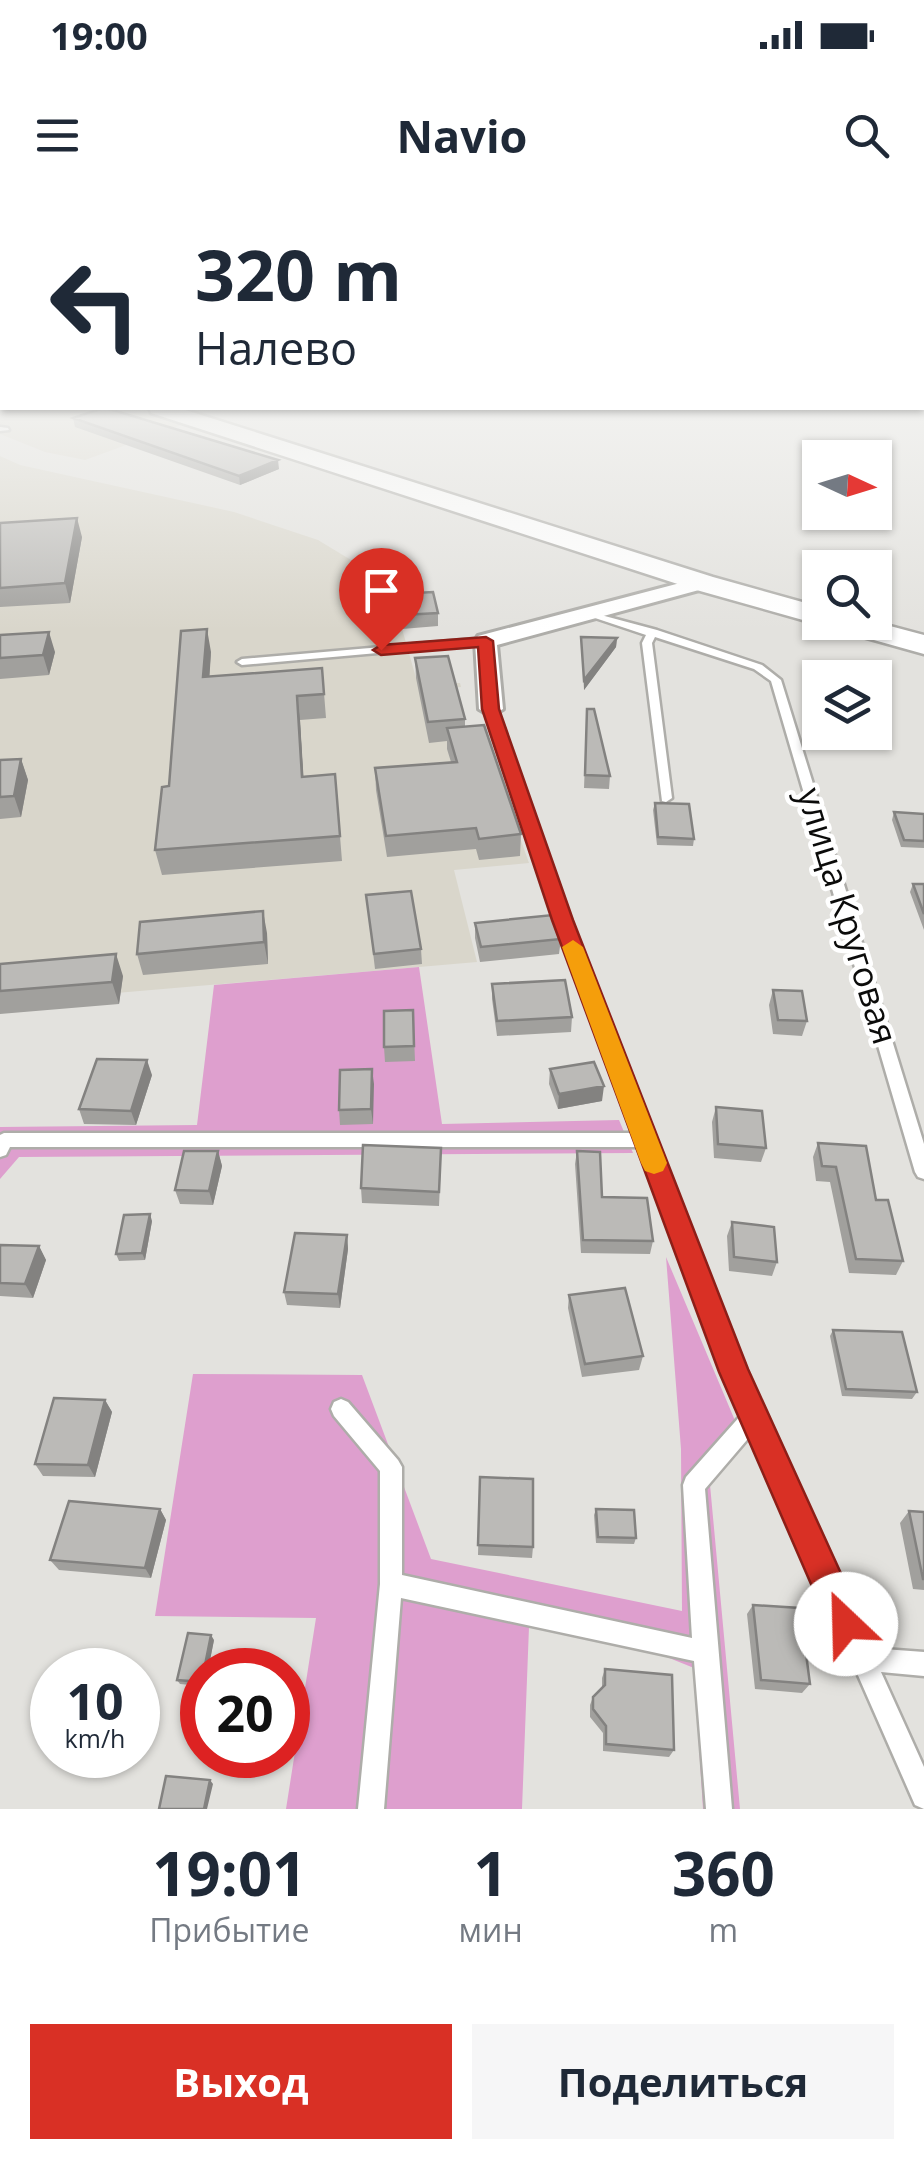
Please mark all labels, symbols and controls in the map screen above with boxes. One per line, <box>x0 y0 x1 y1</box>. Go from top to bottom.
text: 19:00 <box>50 9 148 61</box>
text: Navio <box>397 105 527 166</box>
icon: menu <box>30 108 85 163</box>
icon: search <box>839 108 894 163</box>
text: 320 m <box>195 226 402 322</box>
icon: left <box>30 240 160 370</box>
text: Налево <box>195 317 357 378</box>
north arrow <box>802 440 892 530</box>
map controls <box>802 440 892 750</box>
pin <box>339 548 424 651</box>
button: search <box>802 550 892 640</box>
icon: arrive <box>354 563 409 618</box>
button: layers <box>802 660 892 750</box>
street label: улица Круговая <box>787 782 910 1049</box>
position arrow <box>794 1572 898 1676</box>
speed limit sign: 20 <box>180 1648 310 1778</box>
text: 10 <box>66 1667 124 1735</box>
text: km/h <box>65 1721 125 1755</box>
text: 19:01 <box>152 1832 306 1914</box>
text: 1 <box>473 1832 508 1914</box>
text: 360 <box>672 1832 775 1914</box>
text: Прибытие <box>149 1908 309 1951</box>
text: мин <box>459 1908 523 1951</box>
text: m <box>709 1908 738 1951</box>
button: Выход <box>30 2024 452 2139</box>
button: Поделиться <box>472 2024 894 2139</box>

